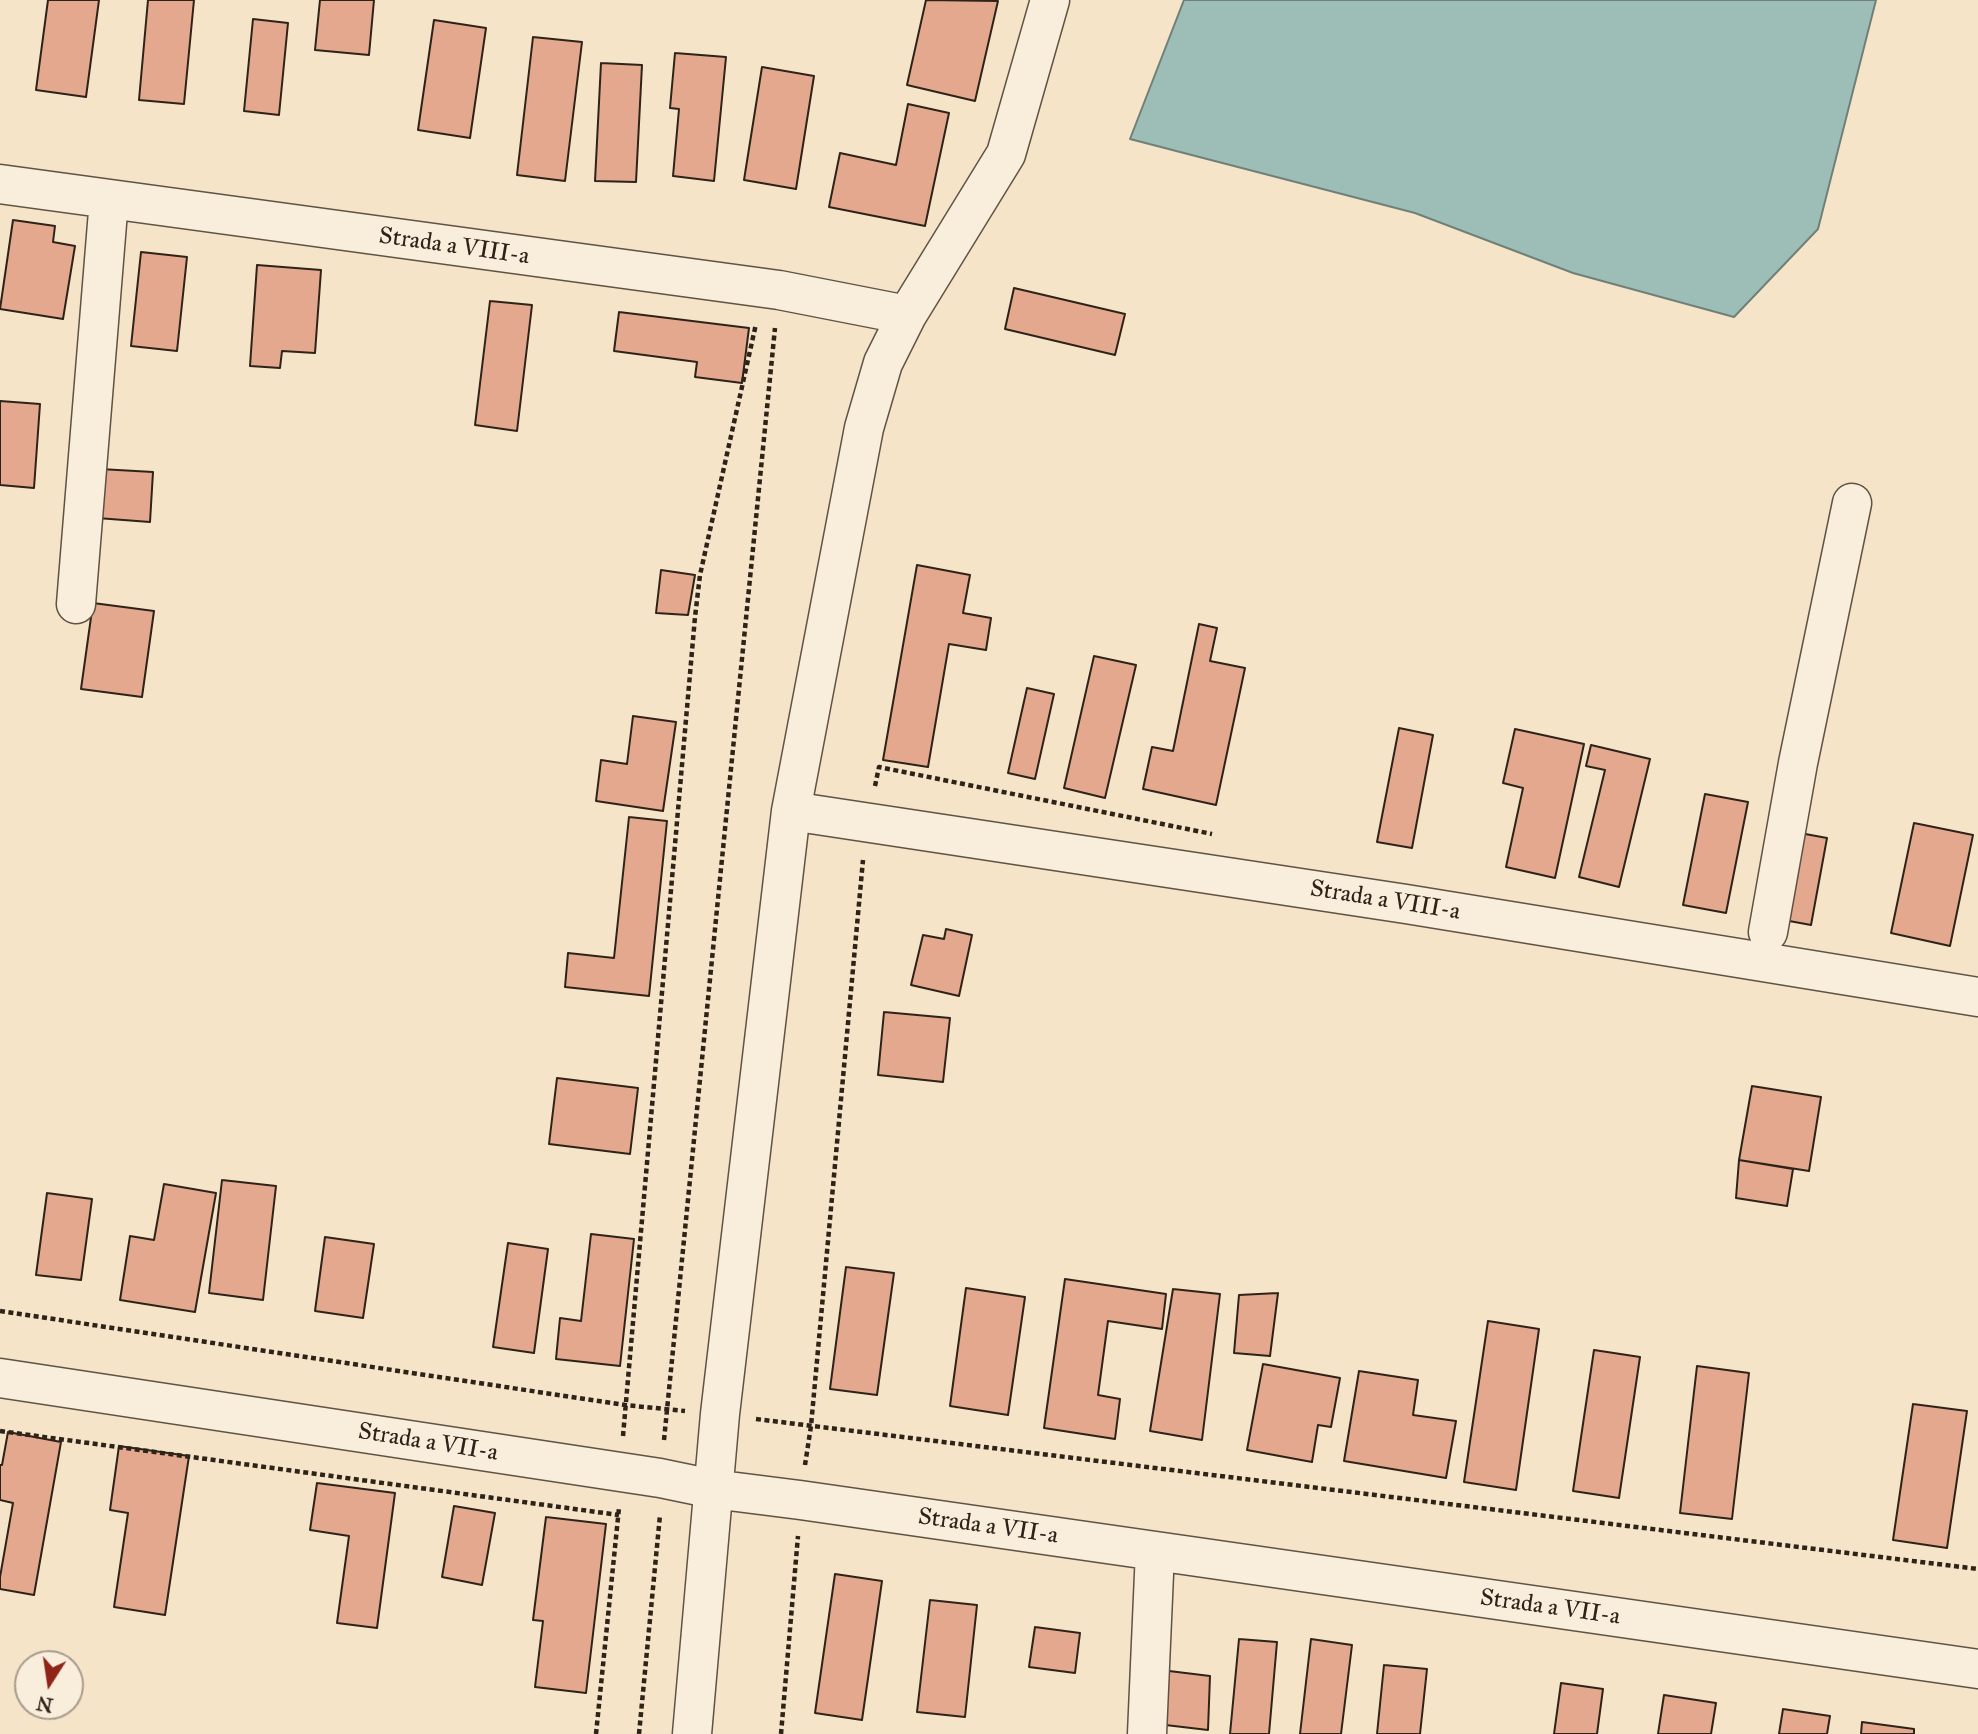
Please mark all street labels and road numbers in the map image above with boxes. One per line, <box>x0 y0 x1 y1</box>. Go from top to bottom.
street label: Strada a VIII-a <box>377 222 531 272</box>
street label: Strada a VIII-a <box>1308 875 1462 927</box>
street label: Strada a VII-a <box>356 1418 500 1468</box>
street label: Strada a VII-a <box>916 1503 1060 1551</box>
street label: Strada a VII-a <box>1478 1584 1622 1632</box>

